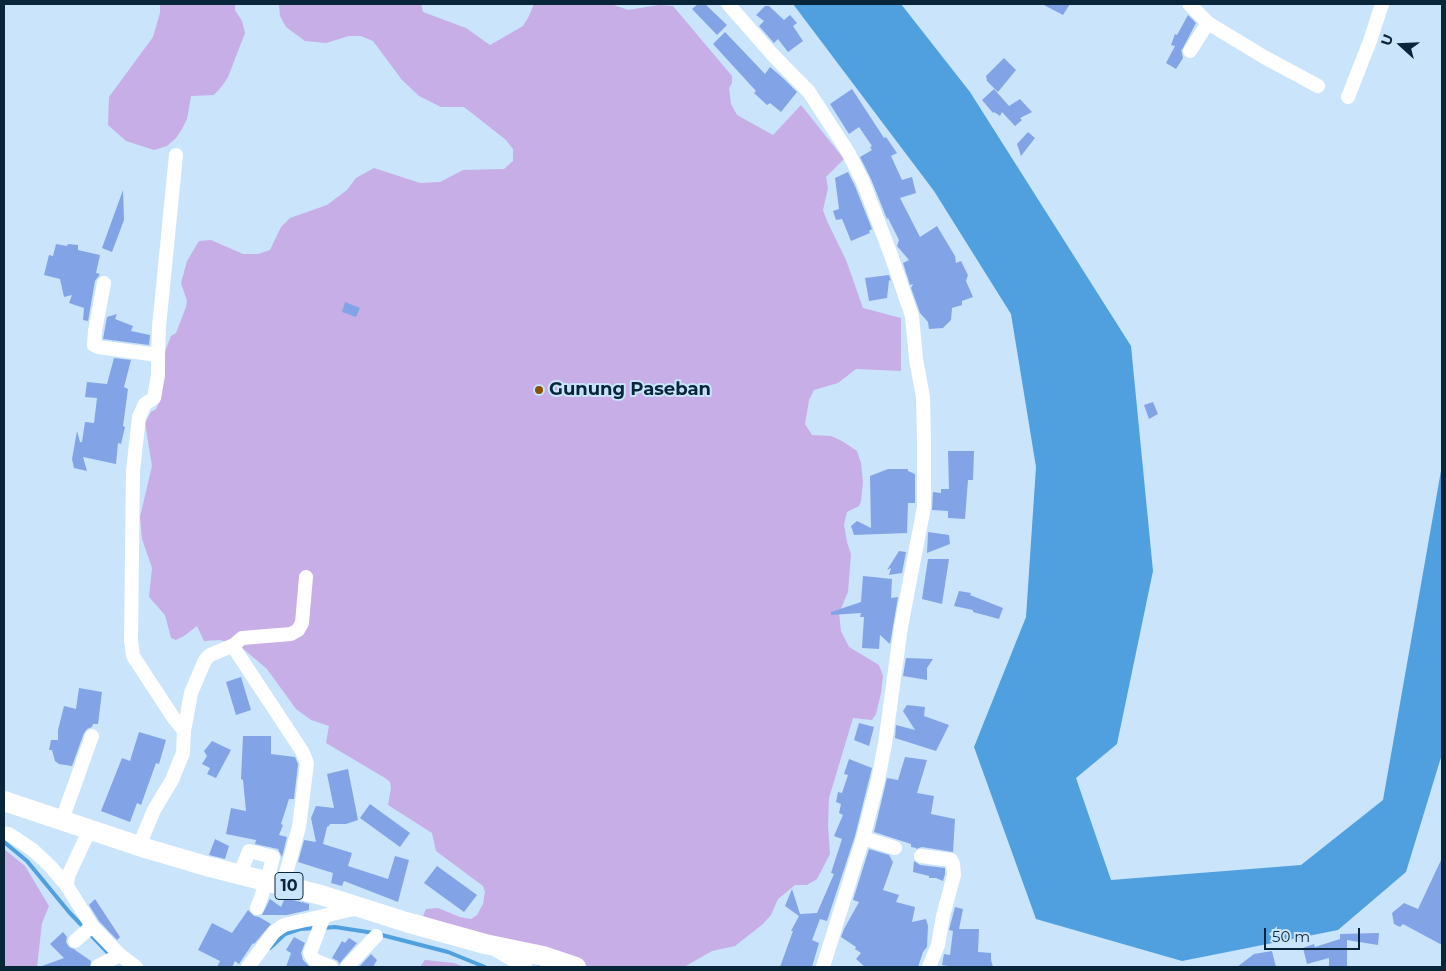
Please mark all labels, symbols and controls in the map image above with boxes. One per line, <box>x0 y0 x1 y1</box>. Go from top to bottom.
north arrow <box>1376 20 1426 70</box>
text: U <box>1377 32 1397 48</box>
place label: Gunung Paseban <box>549 379 711 401</box>
marker: Gunung Paseban <box>533 384 545 396</box>
road number: 10 <box>275 872 303 899</box>
scale bar <box>1266 918 1362 950</box>
text: 50 m <box>1272 927 1310 946</box>

